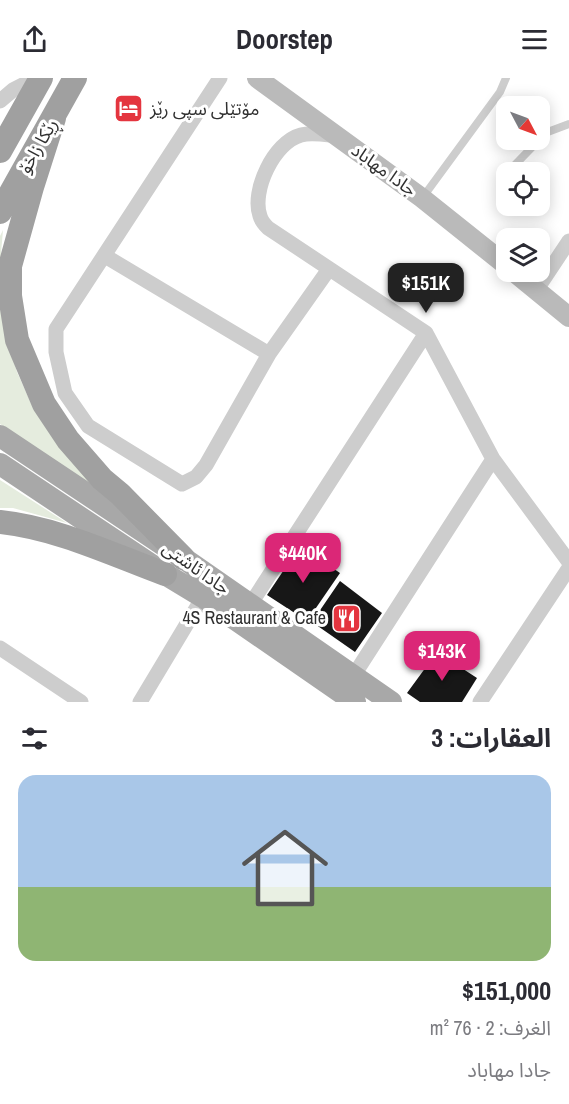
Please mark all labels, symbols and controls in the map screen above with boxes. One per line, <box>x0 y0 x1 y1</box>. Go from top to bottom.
text: Doorstep <box>236 21 333 57</box>
icon: share <box>18 23 51 56</box>
icon: menu <box>518 23 551 56</box>
hotel icon: مۆتێلی سپی رێز <box>113 93 145 125</box>
place label: مۆتێلی سپی رێز <box>149 96 260 121</box>
north arrow <box>496 96 550 150</box>
map controls <box>496 96 550 282</box>
street label: ڕێکا زاخۆ <box>12 114 66 179</box>
street label: جادا مهاباد <box>346 137 422 202</box>
button: locate <box>496 162 550 216</box>
button: layers <box>496 228 550 282</box>
pin: $151K <box>384 263 468 314</box>
text: $151K <box>402 269 450 296</box>
pin: $440K <box>261 533 345 584</box>
street label: جادا ئاشتی <box>158 535 235 600</box>
text: $440K <box>279 539 327 566</box>
restaurant icon: 4S Restaurant & Cafe <box>331 602 363 634</box>
place label: 4S Restaurant & Cafe <box>182 605 326 630</box>
pin: $143K <box>400 631 484 682</box>
text: $143K <box>418 637 466 664</box>
text: العقارات: 3 <box>431 720 551 755</box>
icon: filters <box>18 722 51 755</box>
icon: home <box>231 814 339 922</box>
text: $151,000 <box>462 973 551 1008</box>
text: الغرف: 2 · 76 m² <box>430 1014 551 1041</box>
text: جادا مهاباد <box>467 1056 551 1083</box>

